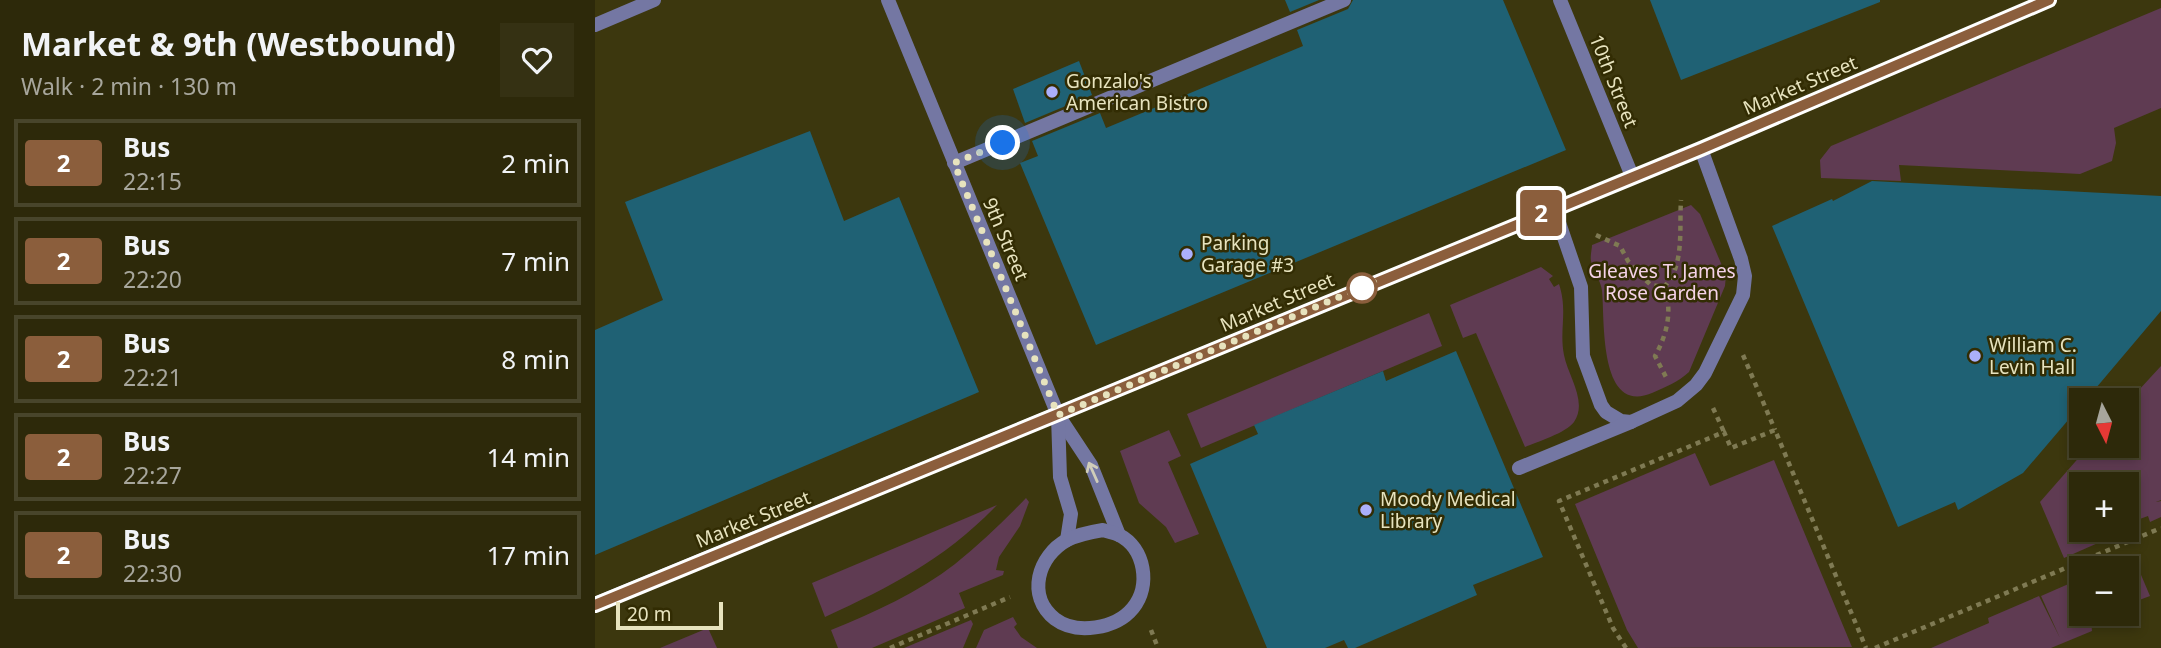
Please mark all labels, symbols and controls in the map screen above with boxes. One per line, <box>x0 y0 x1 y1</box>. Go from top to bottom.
text: Market & 9th (Westbound) <box>21 21 456 66</box>
button: heart <box>500 23 574 97</box>
street label: 10th Street <box>1584 31 1645 132</box>
street label: Market Street <box>1739 49 1861 121</box>
place label: Gonzalo's American Bistro <box>1066 68 1208 116</box>
text: Walk · 2 min · 130 m <box>21 70 237 102</box>
marker: Gonzalo's American Bistro <box>1044 84 1060 100</box>
your location <box>985 125 1020 160</box>
text: Bus <box>123 129 170 165</box>
text: 2 min <box>501 145 570 181</box>
text: 2 <box>57 146 70 179</box>
text: 22:15 <box>123 165 182 197</box>
line badge: 2 <box>1518 190 1564 236</box>
street label: 9th Street <box>977 194 1035 284</box>
text: 2 <box>1534 196 1548 229</box>
text: Bus <box>123 227 170 263</box>
place label: Parking Garage #3 <box>1201 230 1294 278</box>
text: 7 min <box>501 243 570 279</box>
text: 2 <box>57 244 70 277</box>
marker: Parking Garage #3 <box>1179 246 1195 262</box>
park label: Gleaves T. James Rose Garden <box>1588 258 1736 306</box>
text: 22:20 <box>123 263 182 295</box>
street label: Market Street <box>1216 266 1338 338</box>
unlabelled marker <box>1347 273 1377 303</box>
text: Bus <box>123 325 170 361</box>
place label: William C. Levin Hall <box>1989 332 2077 380</box>
text: 8 min <box>501 341 570 377</box>
text: 2 <box>57 342 70 375</box>
marker: William C. Levin Hall <box>1967 348 1983 364</box>
text: 22:21 <box>123 361 182 393</box>
north arrow <box>2069 388 2139 458</box>
map controls <box>2069 388 2139 626</box>
text: Bus <box>123 423 170 459</box>
text: 14 min <box>486 439 570 475</box>
text: 2 <box>57 440 70 473</box>
text: 22:27 <box>123 459 182 491</box>
one-way arrow <box>1086 462 1099 483</box>
button: + <box>2069 472 2139 542</box>
street label: Market Street <box>692 484 814 554</box>
place label: Moody Medical Library <box>1380 486 1516 534</box>
marker: Moody Medical Library <box>1358 502 1374 518</box>
text: Bus <box>123 521 170 557</box>
text: 17 min <box>486 537 570 573</box>
text: 2 <box>57 538 70 571</box>
button: − <box>2069 556 2139 626</box>
text: 22:30 <box>123 557 182 589</box>
scale bar <box>616 599 723 631</box>
text: 20 m <box>627 601 671 627</box>

